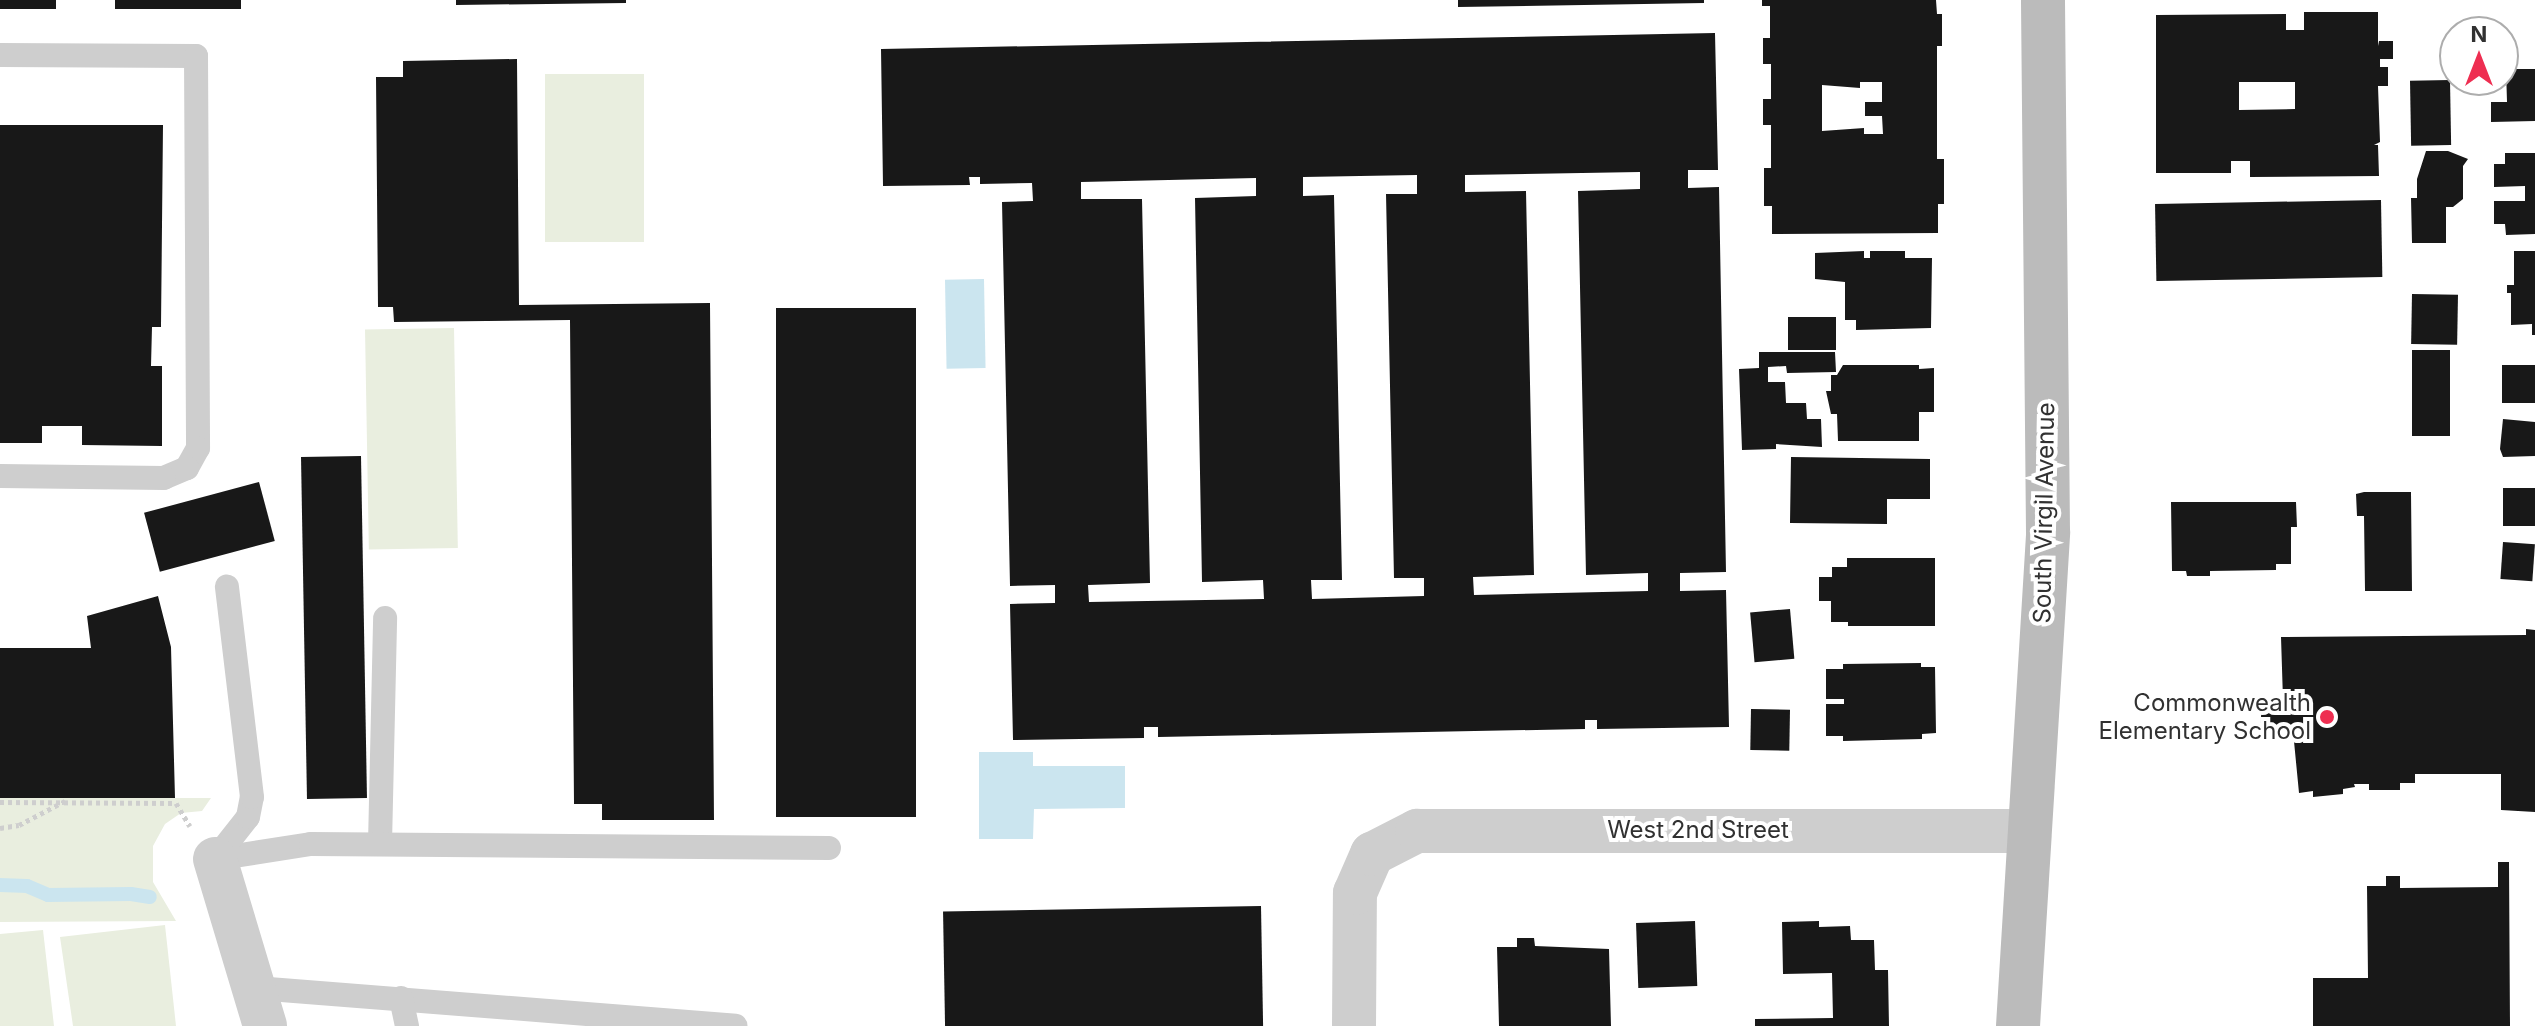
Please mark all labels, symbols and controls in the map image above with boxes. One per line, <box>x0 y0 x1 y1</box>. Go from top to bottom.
north arrow <box>2439 16 2519 96</box>
text: N <box>2471 21 2487 47</box>
street label: South Virgil Avenue <box>2028 402 2060 624</box>
place label: Commonwealth Elementary School <box>2099 689 2311 745</box>
marker: Commonwealth Elementary School <box>2318 708 2336 726</box>
street label: West 2nd Street <box>1607 816 1789 844</box>

